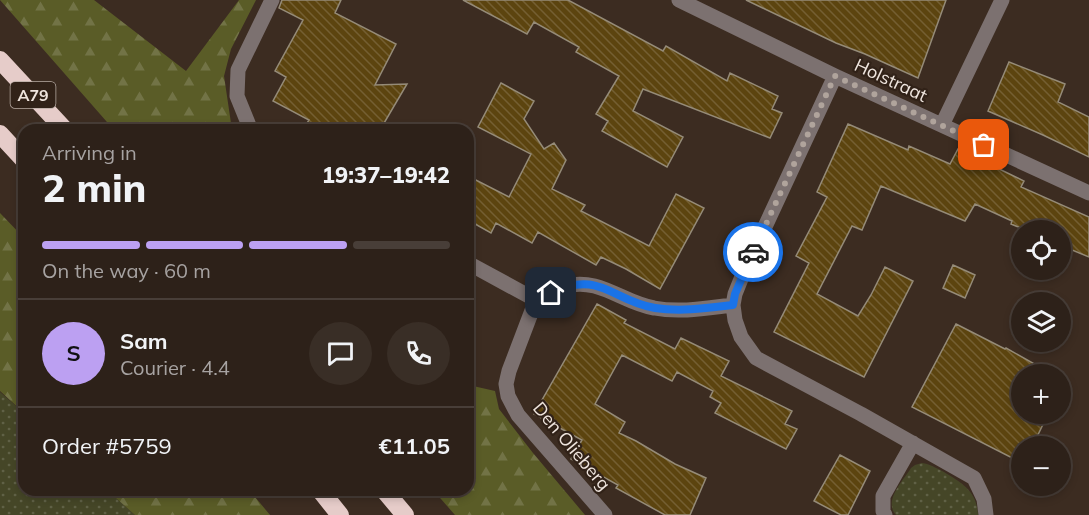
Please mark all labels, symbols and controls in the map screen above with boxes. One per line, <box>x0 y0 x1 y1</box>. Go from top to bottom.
street label: Holstraat <box>851 53 931 107</box>
road number: A79 <box>10 82 56 108</box>
pin <box>958 119 1009 170</box>
icon: bag <box>967 128 1000 161</box>
text: Arriving in <box>42 140 137 165</box>
text: 19:37–19:42 <box>322 161 450 189</box>
text: 2 min <box>42 163 147 212</box>
map controls <box>1011 220 1071 496</box>
button: locate <box>1011 220 1071 280</box>
courier <box>723 222 783 282</box>
icon: car <box>737 236 770 269</box>
text: On the way · 60 m <box>42 258 211 283</box>
pin <box>525 267 576 318</box>
icon: home <box>534 276 567 309</box>
button: layers <box>1011 292 1071 352</box>
button: chat <box>309 322 372 385</box>
button: phone <box>387 322 450 385</box>
text: Sam <box>120 327 168 355</box>
text: S <box>66 339 81 367</box>
text: Courier · 4.4 <box>120 355 230 380</box>
button: + <box>1011 364 1071 424</box>
street label: Den Olieberg <box>528 397 616 495</box>
text: Order #5759 <box>42 432 172 460</box>
text: €11.05 <box>379 432 450 460</box>
button: − <box>1011 436 1071 496</box>

